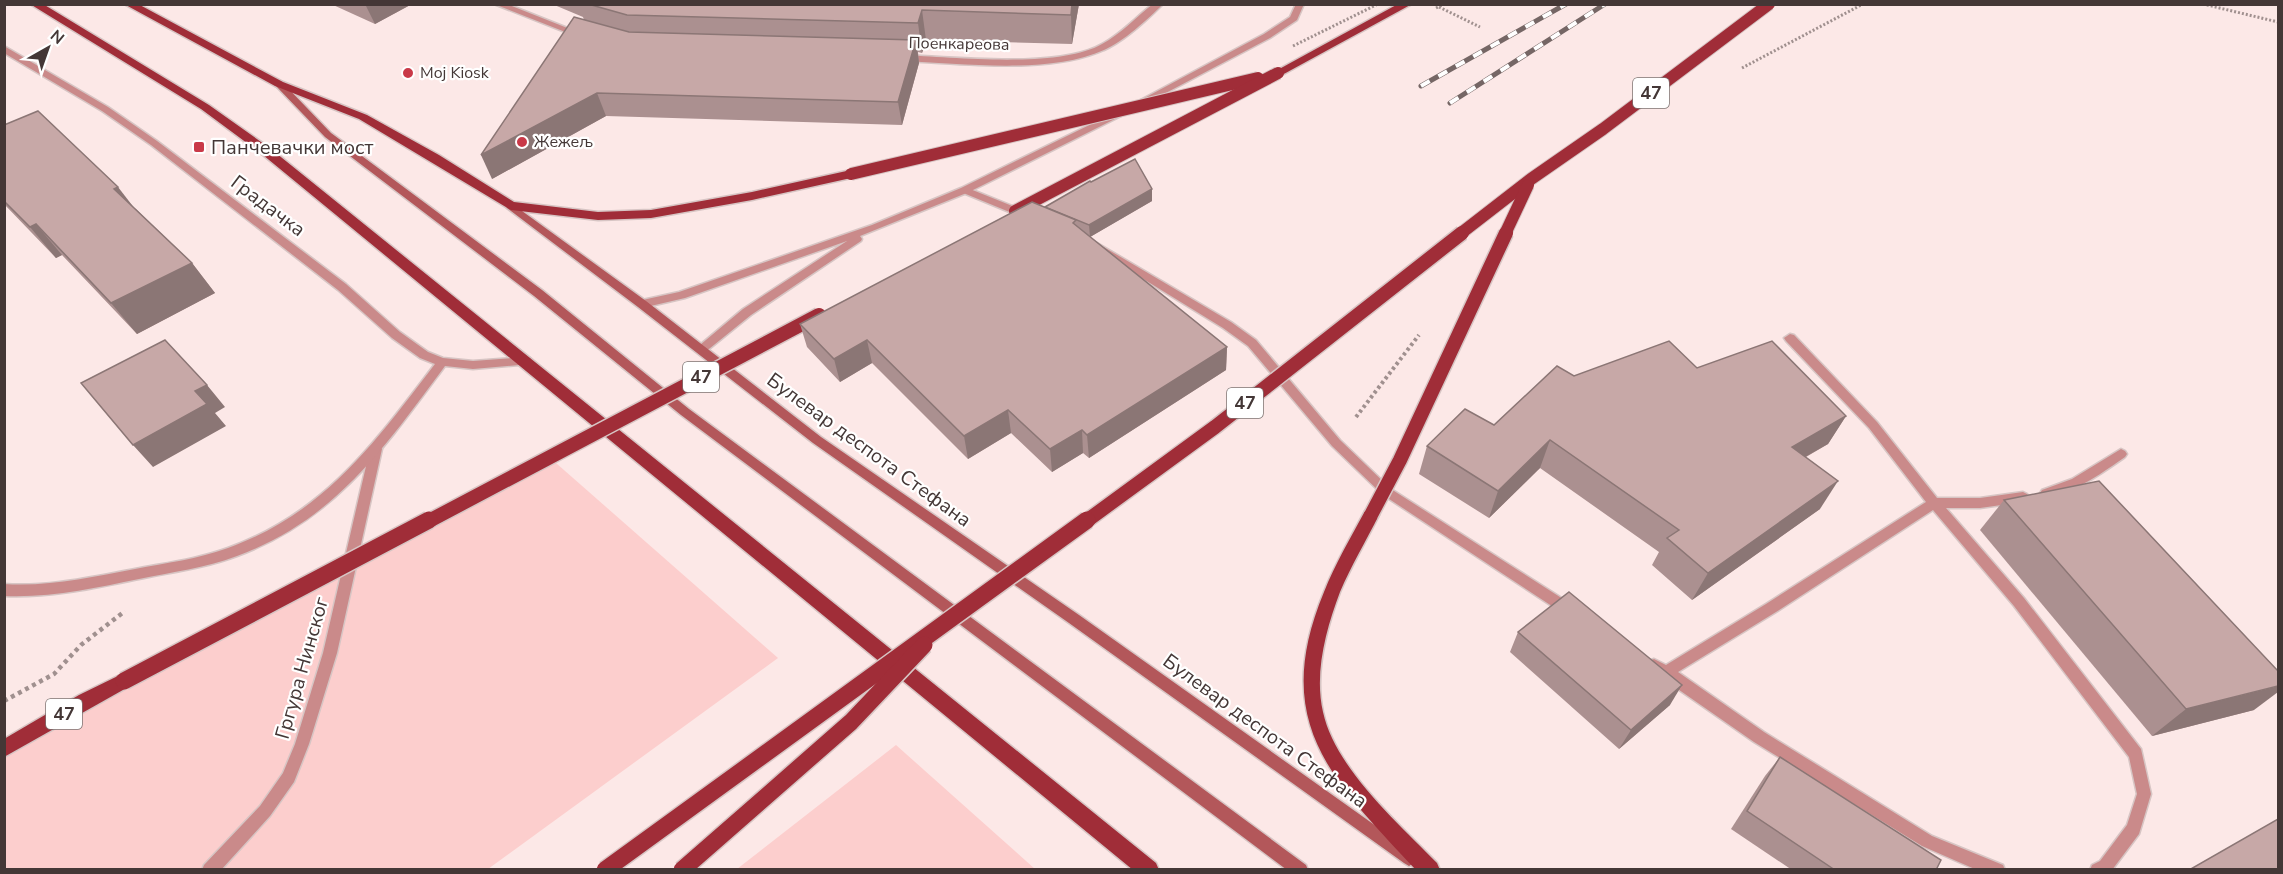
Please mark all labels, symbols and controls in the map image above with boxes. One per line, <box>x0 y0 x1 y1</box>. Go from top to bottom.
north arrow <box>18 18 78 78</box>
text: N <box>45 25 69 50</box>
street label: Поенкареова <box>908 32 1010 56</box>
place label: Moj Kiosk <box>420 62 490 84</box>
marker: Moj Kiosk <box>401 66 415 80</box>
road number: 47 <box>1633 78 1669 108</box>
place label: Жежељ <box>534 131 593 153</box>
place label: Панчевачки мост <box>211 134 374 161</box>
marker: Жежељ <box>515 135 529 149</box>
marker: Панчевачки мост <box>192 140 206 154</box>
street label: Градачка <box>225 169 311 243</box>
road number: 47 <box>683 362 719 392</box>
street label: Булевар деспота Стефана <box>761 367 977 533</box>
road number: 47 <box>1227 388 1263 418</box>
street label: Гргура Нинског <box>269 593 335 742</box>
street label: Булевар деспота Стефана <box>1157 648 1373 814</box>
road number: 47 <box>46 699 82 729</box>

